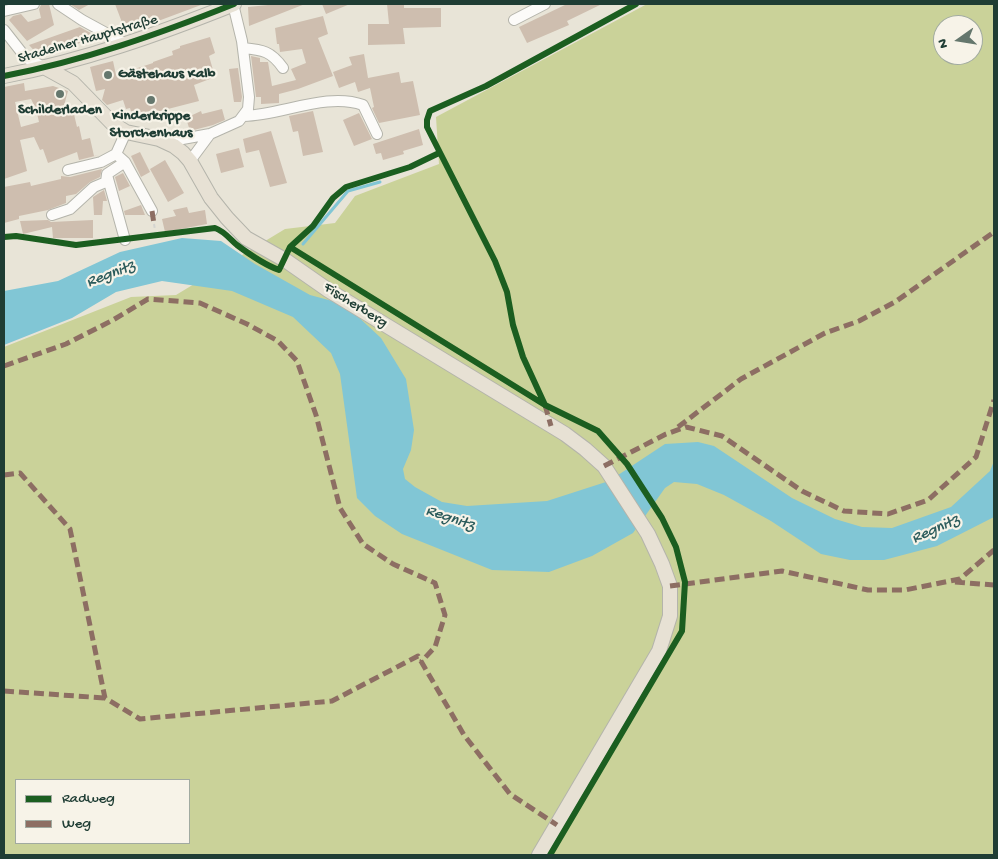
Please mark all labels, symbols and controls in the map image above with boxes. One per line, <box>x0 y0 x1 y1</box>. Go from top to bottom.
street label: Stadelner Hauptstraße <box>16 11 160 69</box>
north arrow <box>933 15 983 65</box>
text: N <box>935 37 953 50</box>
place label: Gästehaus Kalb <box>118 66 215 84</box>
marker: Gästehaus Kalb <box>102 69 114 81</box>
marker: Schilderladen <box>54 88 66 100</box>
marker: Kinderkrippe Storchenhaus <box>145 94 157 106</box>
place label: Schilderladen <box>18 102 102 120</box>
place label: Kinderkrippe Storchenhaus <box>109 108 193 143</box>
water label: Regnitz <box>84 257 138 293</box>
street label: Fischerberg <box>320 279 390 333</box>
water label: Regnitz <box>423 502 477 536</box>
water label: Regnitz <box>909 511 963 549</box>
legend <box>15 779 190 844</box>
text: Radweg <box>62 790 115 808</box>
text: Weg <box>62 815 91 833</box>

